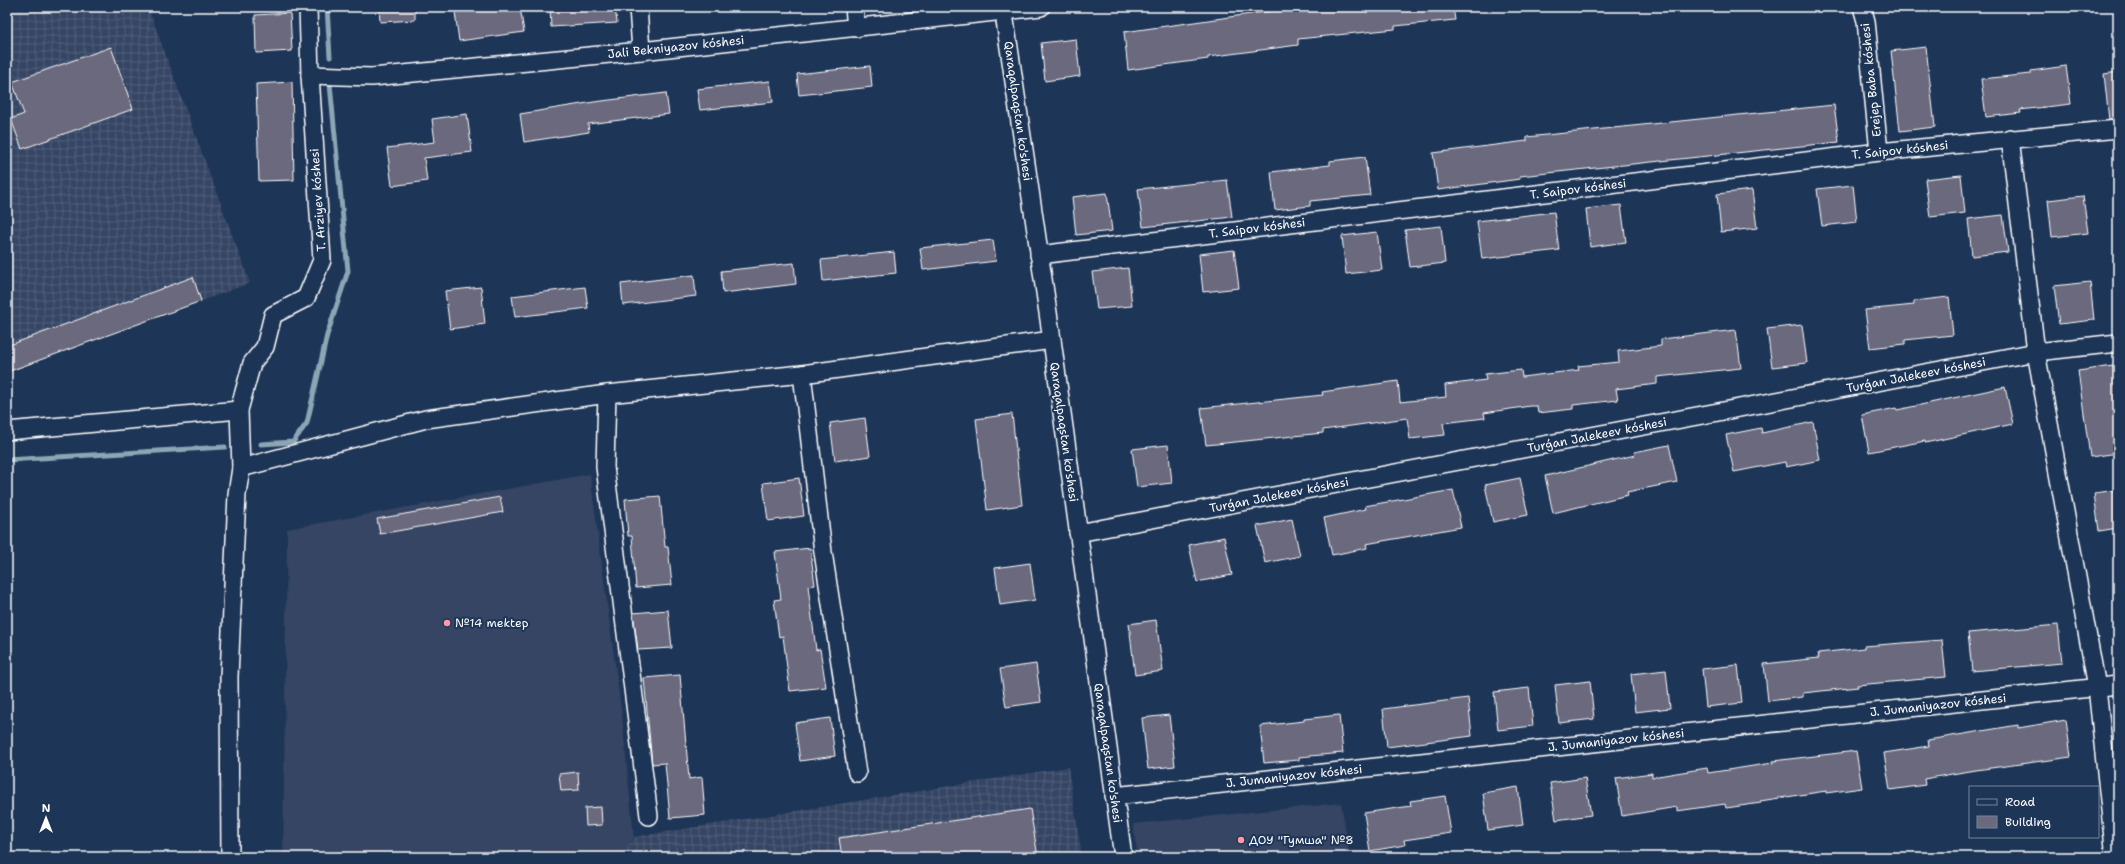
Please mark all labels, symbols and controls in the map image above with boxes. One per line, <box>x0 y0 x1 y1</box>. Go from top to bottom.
street label: Erejep Baba kóshesi <box>1857 22 1885 138</box>
street label: Jali Bekniyazov kóshesi <box>607 32 745 62</box>
street label: Qaraqalpaqstan ko'shesi <box>1000 40 1036 182</box>
street label: T. Saipov kóshesi <box>1851 137 1949 163</box>
street label: T. Arziyev kóshesi <box>306 148 330 252</box>
street label: T. Saipov kóshesi <box>1529 175 1627 203</box>
street label: T. Saipov kóshesi <box>1208 214 1306 242</box>
street label: Turǵan Jalekeev kóshesi <box>1845 354 1987 396</box>
street label: Qaraqalpaqstan ko'shesi <box>1046 361 1082 503</box>
street label: Turǵan Jalekeev kóshesi <box>1526 414 1668 456</box>
street label: Turǵan Jalekeev kóshesi <box>1208 474 1350 516</box>
place label: №14 mektep <box>455 615 529 631</box>
marker: №14 mektep <box>442 618 452 628</box>
street label: Qaraqalpaqstan ko'shesi <box>1090 682 1126 824</box>
street label: J. Jumaniyazov kóshesi <box>1869 690 2007 720</box>
street label: J. Jumaniyazov kóshesi <box>1547 725 1685 755</box>
street label: J. Jumaniyazov kóshesi <box>1225 761 1363 791</box>
legend <box>1969 786 2099 838</box>
text: Road <box>2005 794 2036 810</box>
north arrow <box>26 798 66 838</box>
text: N <box>42 801 51 816</box>
text: Building <box>2005 814 2051 830</box>
place label: ДОУ "Гумша" №8 <box>1249 832 1354 848</box>
marker: ДОУ "Гумша" №8 <box>1236 835 1246 845</box>

